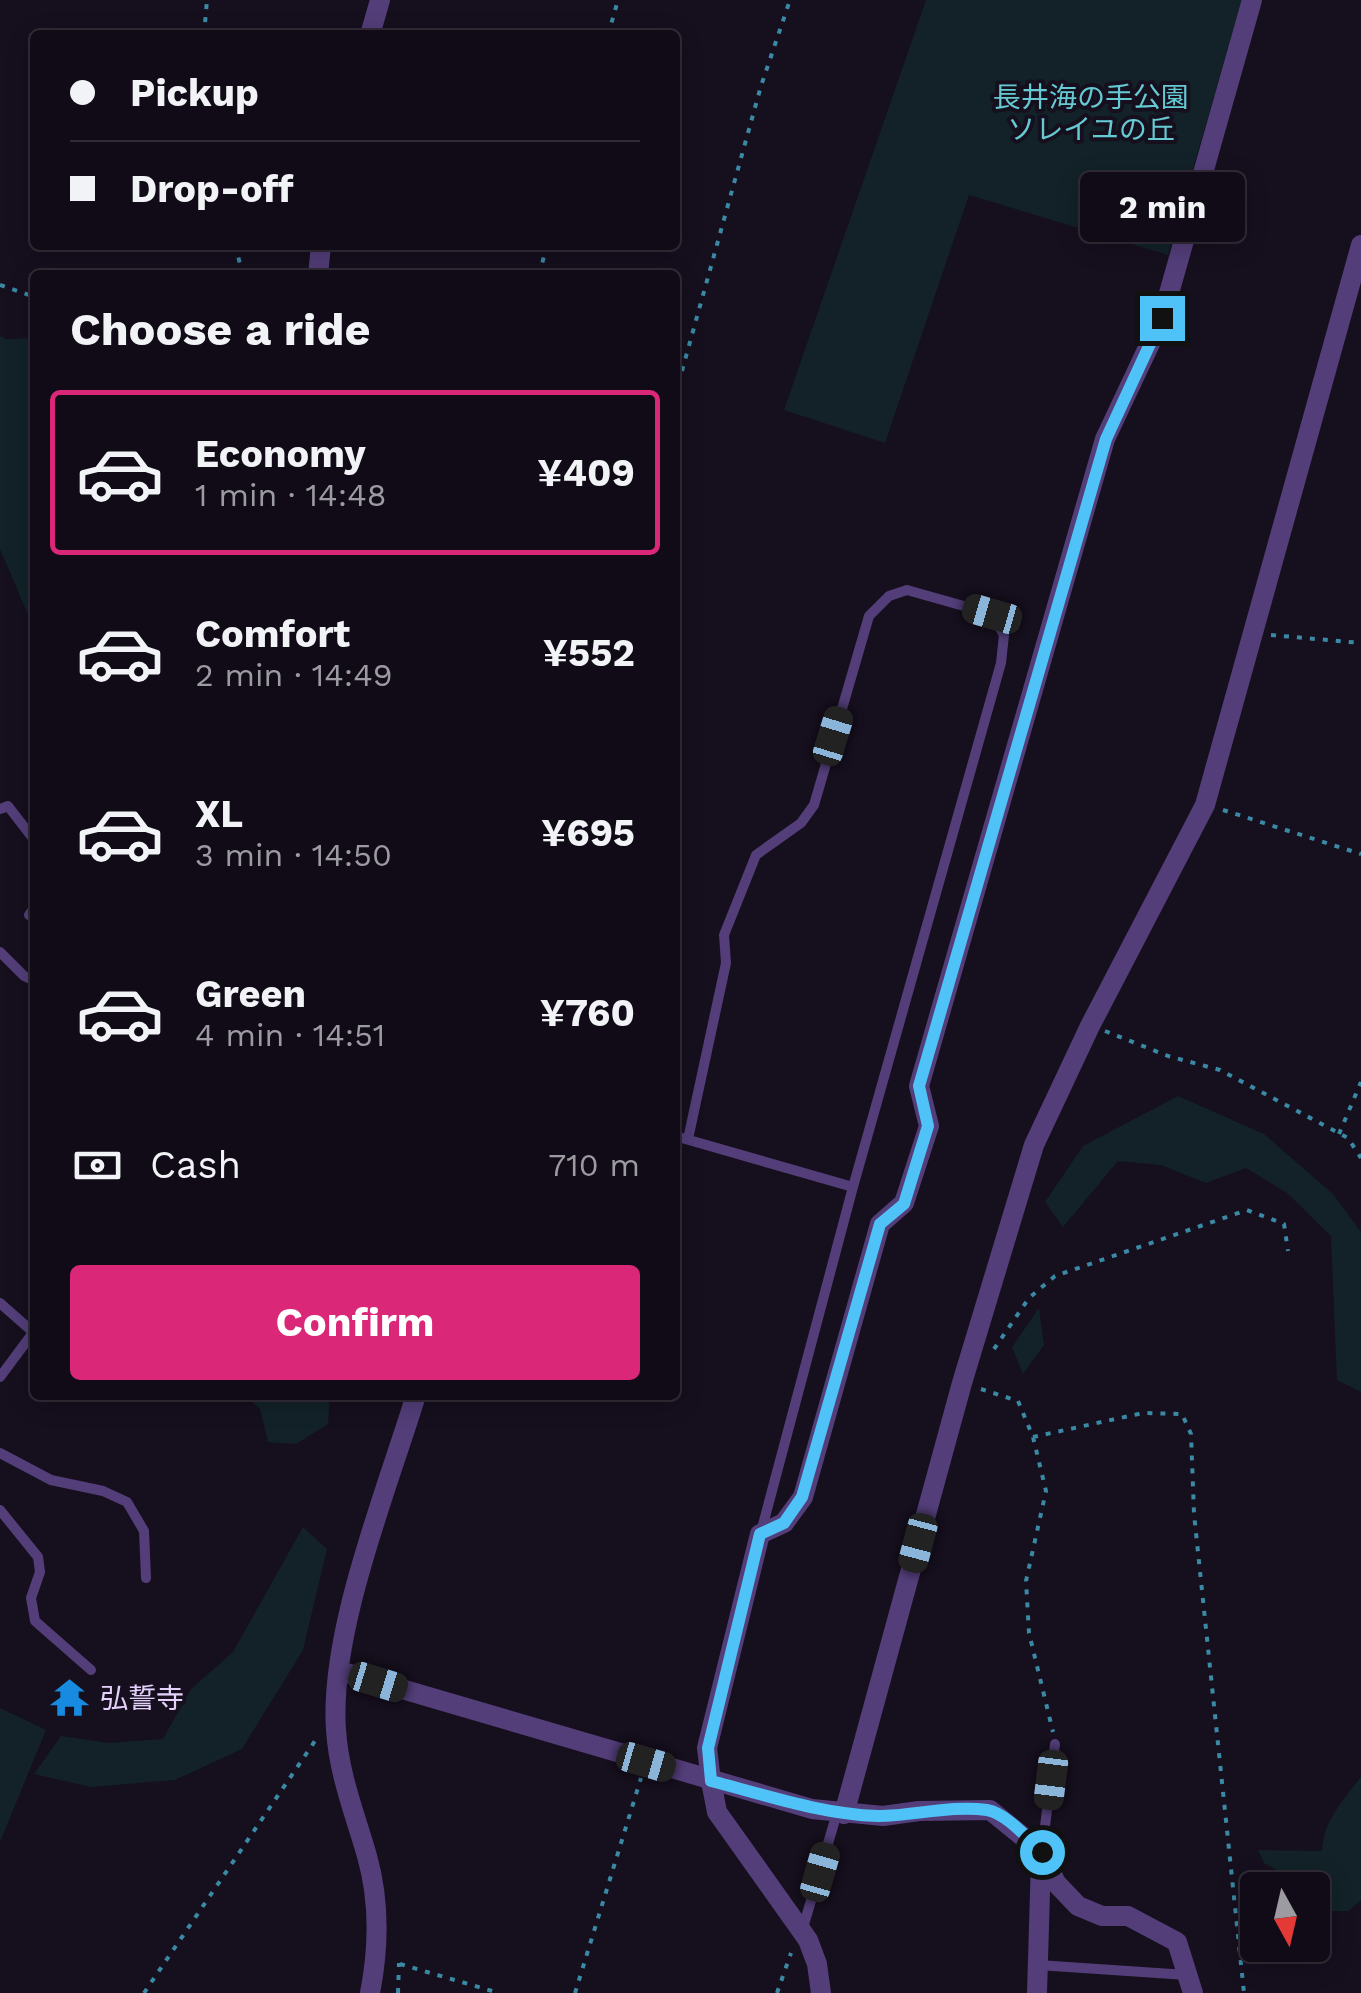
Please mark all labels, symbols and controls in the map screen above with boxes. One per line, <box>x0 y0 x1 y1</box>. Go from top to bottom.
text: Pickup <box>130 71 259 115</box>
park label: 長井海の手公園 ソレイユの丘 <box>993 81 1189 146</box>
text: Drop-off <box>130 167 294 211</box>
callout: 2 min <box>1080 173 1244 243</box>
text: 2 min <box>1119 188 1206 226</box>
route end <box>1140 296 1185 341</box>
text: Choose a ride <box>70 303 370 356</box>
icon: car <box>75 428 165 518</box>
text: Economy <box>195 432 366 476</box>
text: ¥409 <box>537 451 635 495</box>
text: 1 min · 14:48 <box>195 476 386 514</box>
car <box>959 591 1025 637</box>
icon: car <box>75 608 165 698</box>
text: Comfort <box>195 612 350 656</box>
text: ¥552 <box>543 631 635 675</box>
text: 2 min · 14:49 <box>195 656 393 694</box>
car <box>810 703 856 769</box>
icon: car <box>75 788 165 878</box>
text: XL <box>195 792 243 836</box>
text: ¥695 <box>541 811 635 855</box>
text: 3 min · 14:50 <box>195 836 392 874</box>
icon: car <box>75 968 165 1058</box>
text: Green <box>195 972 306 1016</box>
text: ¥760 <box>540 991 635 1035</box>
text: 4 min · 14:51 <box>195 1016 385 1054</box>
icon: cash <box>70 1138 125 1193</box>
text: Cash <box>150 1143 241 1187</box>
text: 710 m <box>548 1146 640 1184</box>
button: Confirm <box>70 1265 640 1380</box>
car <box>896 1510 940 1576</box>
car <box>345 1659 411 1705</box>
temple icon: 弘誓寺 <box>49 1677 91 1719</box>
place label: 弘誓寺 <box>100 1682 184 1715</box>
car <box>613 1739 679 1785</box>
car <box>1032 1748 1070 1812</box>
route start <box>1020 1830 1065 1875</box>
car <box>797 1839 843 1905</box>
north arrow <box>1240 1872 1330 1962</box>
map controls <box>1240 1872 1330 1962</box>

